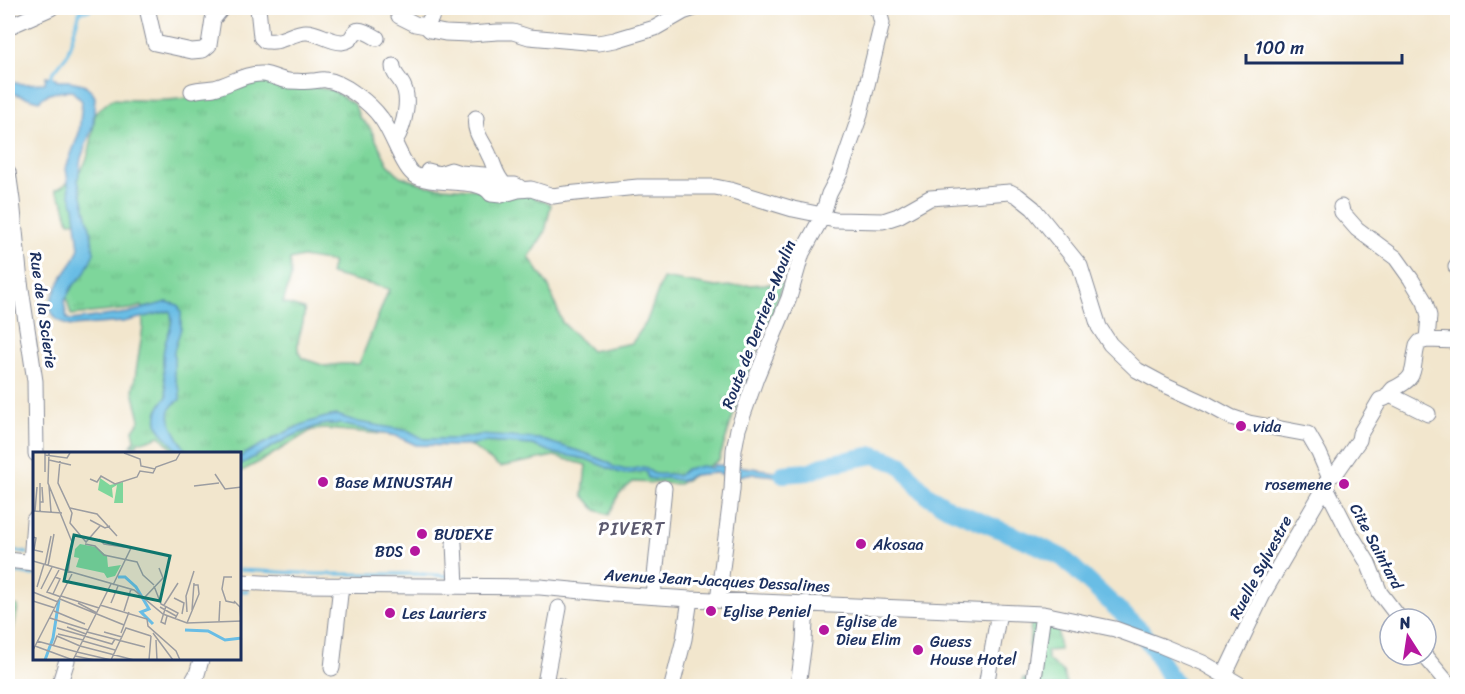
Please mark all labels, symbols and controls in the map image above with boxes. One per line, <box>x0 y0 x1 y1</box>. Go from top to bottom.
scale bar <box>1246 27 1402 65</box>
text: 100 m <box>1255 32 1304 64</box>
street label: Route de Derriere-Moulin <box>713 235 804 413</box>
street label: Rue de la Scierie <box>21 250 66 370</box>
place label: vida <box>1253 412 1282 441</box>
marker: vida <box>1234 419 1248 433</box>
inset map <box>33 452 242 661</box>
place label: Base MINUSTAH <box>335 468 453 497</box>
place label: rosemene <box>1265 470 1332 499</box>
marker: Base MINUSTAH <box>316 475 330 489</box>
marker: rosemene <box>1337 477 1351 491</box>
street label: Cite Saintard <box>1342 498 1412 596</box>
street label: Ruelle Sylvestre <box>1221 510 1300 625</box>
district label: PIVERT <box>598 513 666 545</box>
place label: BUDEXE <box>434 520 494 549</box>
marker: BUDEXE <box>415 527 429 541</box>
place label: Akosaa <box>872 530 924 559</box>
place label: BDS <box>375 537 403 566</box>
marker: Akosaa <box>854 537 868 551</box>
marker: BDS <box>408 544 422 558</box>
street label: Avenue Jean-Jacques Dessalines <box>602 560 831 601</box>
place label: Eglise Peniel <box>723 597 812 626</box>
place label: Les Lauriers <box>402 599 487 628</box>
marker: Eglise Peniel <box>704 604 718 618</box>
marker: Les Lauriers <box>383 606 397 620</box>
place label: Eglise de Dieu Elim <box>836 607 901 654</box>
north arrow <box>1378 607 1438 667</box>
text: N <box>1396 607 1414 638</box>
marker: Eglise de Dieu Elim <box>817 623 831 637</box>
place label: Guess House Hotel <box>930 627 1017 674</box>
marker: Guess House Hotel <box>911 643 925 657</box>

